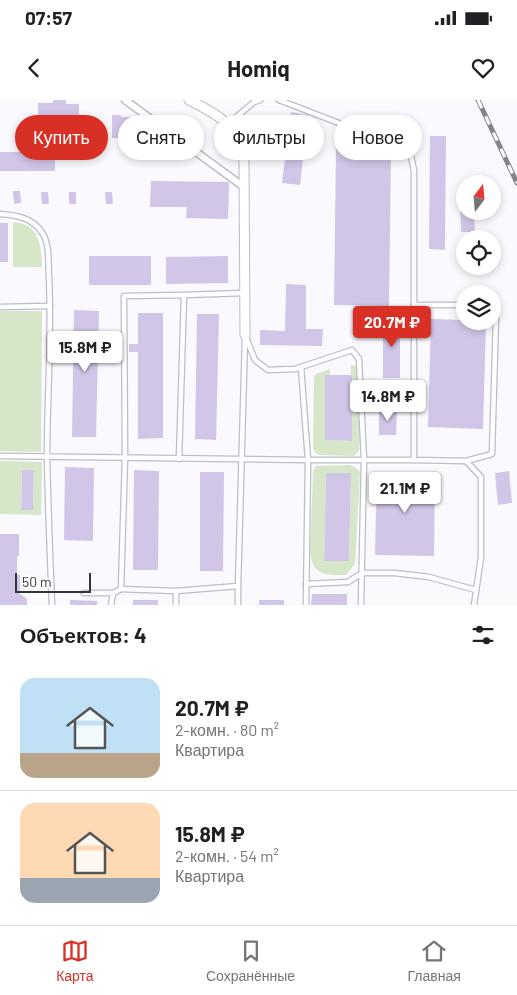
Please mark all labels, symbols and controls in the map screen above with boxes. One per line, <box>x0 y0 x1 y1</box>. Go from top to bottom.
text: 07:57 <box>25 6 72 29</box>
icon: back <box>20 54 48 82</box>
icon: heart <box>469 54 497 82</box>
text: Homiq <box>227 55 290 81</box>
chip: Купить <box>15 115 108 160</box>
chip: Снять <box>118 115 204 160</box>
chip: Фильтры <box>214 115 324 160</box>
chip: Новое <box>334 115 422 160</box>
north arrow <box>456 175 501 220</box>
map controls <box>456 175 501 330</box>
button: locate <box>456 230 501 275</box>
button: layers <box>456 285 501 330</box>
pin: 20.7M ₽ <box>346 306 438 348</box>
text: 20.7M ₽ <box>364 312 420 331</box>
pin: 15.8M ₽ <box>39 330 131 373</box>
text: 15.8M ₽ <box>58 337 112 356</box>
pin: 14.8M ₽ <box>342 380 434 422</box>
text: 14.8M ₽ <box>361 386 415 405</box>
pin: 21.1M ₽ <box>359 472 451 514</box>
text: 21.1M ₽ <box>380 478 430 497</box>
scale bar <box>15 570 91 593</box>
text: 50 m <box>22 573 51 590</box>
icon: filters <box>469 621 497 649</box>
text: Объектов: 4 <box>20 622 147 647</box>
text: 20.7M ₽ <box>175 695 249 720</box>
icon: home <box>60 698 120 758</box>
text: 2-комн. · 80 m² <box>175 720 279 739</box>
text: Квартира <box>175 740 244 759</box>
text: 15.8M ₽ <box>175 821 245 846</box>
icon: home <box>60 823 120 883</box>
text: 2-комн. · 54 m² <box>175 846 279 865</box>
text: Квартира <box>175 866 244 885</box>
tab: Карта <box>56 937 94 984</box>
tab: Сохранённые <box>206 937 295 984</box>
tab: Главная <box>408 937 461 984</box>

